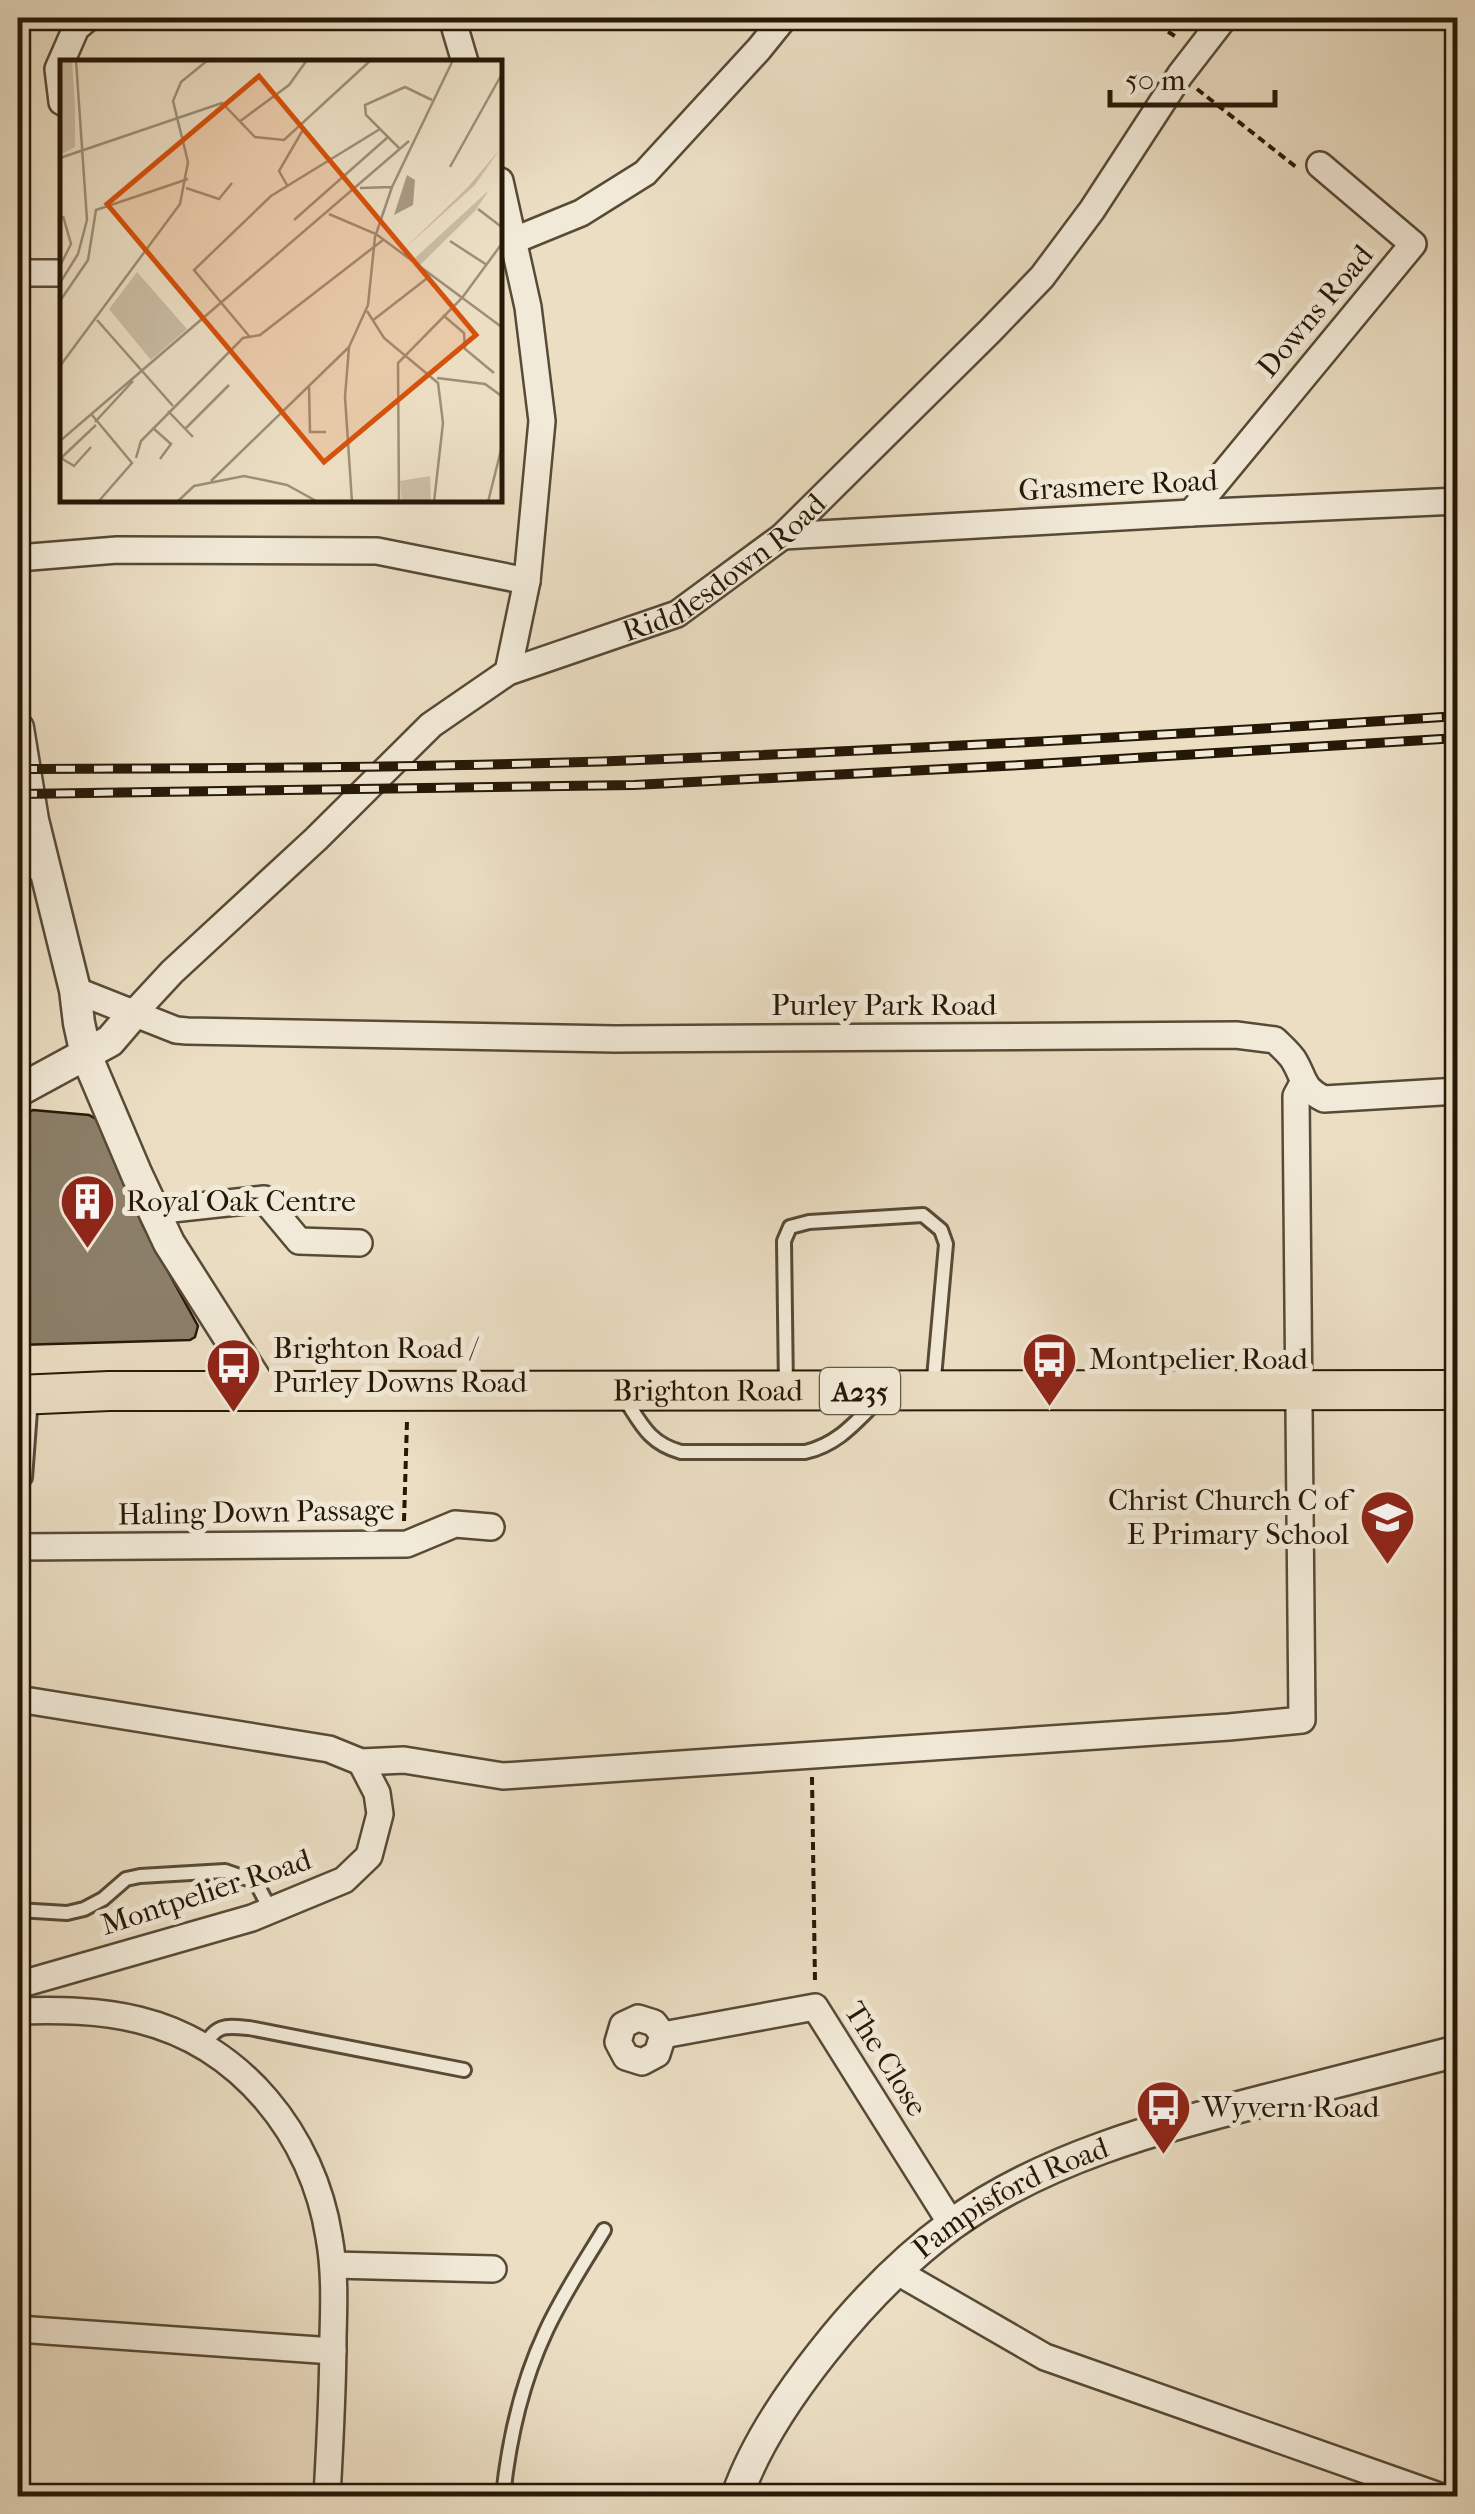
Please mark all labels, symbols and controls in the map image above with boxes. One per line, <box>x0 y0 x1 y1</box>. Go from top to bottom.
scale bar <box>1110 45 1275 107</box>
inset map <box>60 60 502 502</box>
text: 50 m <box>1125 63 1186 98</box>
street label: Downs Road <box>1250 238 1381 384</box>
street label: Grasmere Road <box>1018 463 1219 508</box>
street label: Riddlesdown Road <box>618 486 834 649</box>
street label: Purley Park Road <box>771 988 997 1023</box>
building icon: Royal Oak Centre <box>57 1171 117 1250</box>
place label: Royal Oak Centre <box>126 1184 356 1219</box>
bus stop icon: Montpelier Road <box>1020 1329 1080 1408</box>
place label: Brighton Road / Purley Downs Road <box>273 1331 528 1400</box>
bus stop icon: Brighton Road / Purley Downs Road <box>204 1335 264 1414</box>
place label: Montpelier Road <box>1089 1342 1308 1377</box>
road number: A235 <box>820 1368 900 1414</box>
street label: Brighton Road <box>613 1373 804 1409</box>
place label: Christ Church C of E Primary School <box>1108 1483 1355 1552</box>
school or university icon: Christ Church C of E Primary School <box>1358 1487 1418 1566</box>
street label: Haling Down Passage <box>117 1493 395 1532</box>
street label: Montpelier Road <box>97 1842 316 1943</box>
street label: The Close <box>837 1996 934 2123</box>
bus stop icon: Wyvern Road <box>1133 2077 1193 2156</box>
place label: Wyvern Road <box>1201 2090 1380 2125</box>
street label: Pampisford Road <box>906 2130 1114 2266</box>

